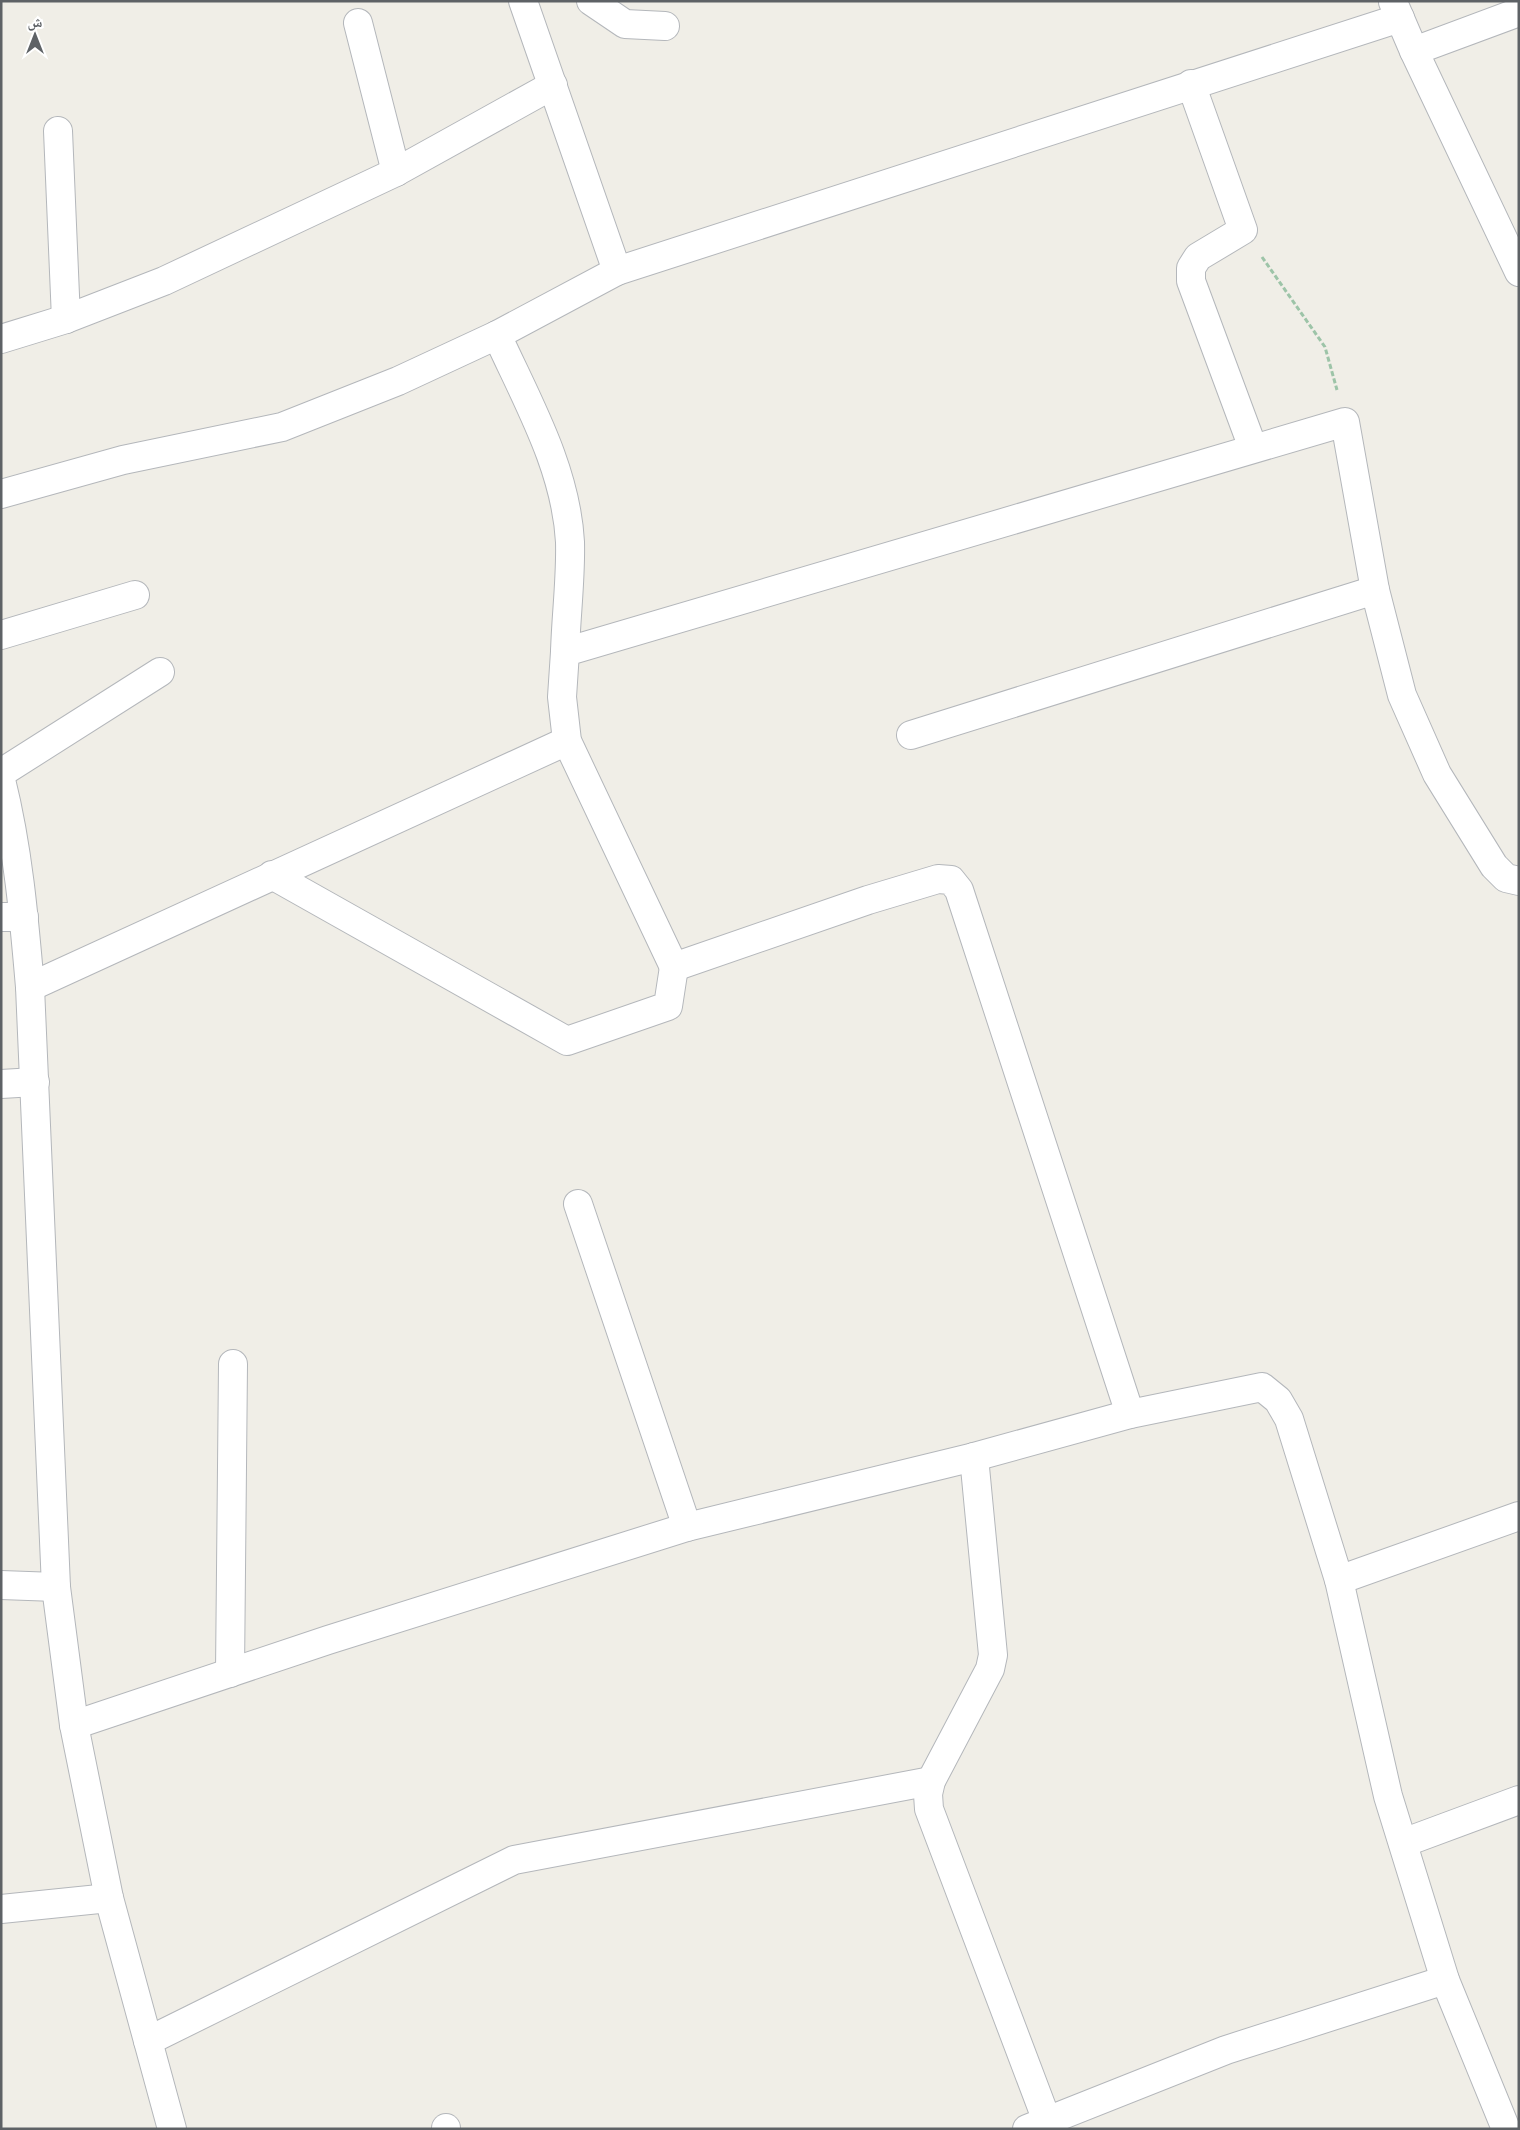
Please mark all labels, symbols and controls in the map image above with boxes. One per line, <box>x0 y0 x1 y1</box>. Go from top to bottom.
north arrow <box>10 10 60 60</box>
text: ش <box>28 16 43 31</box>

